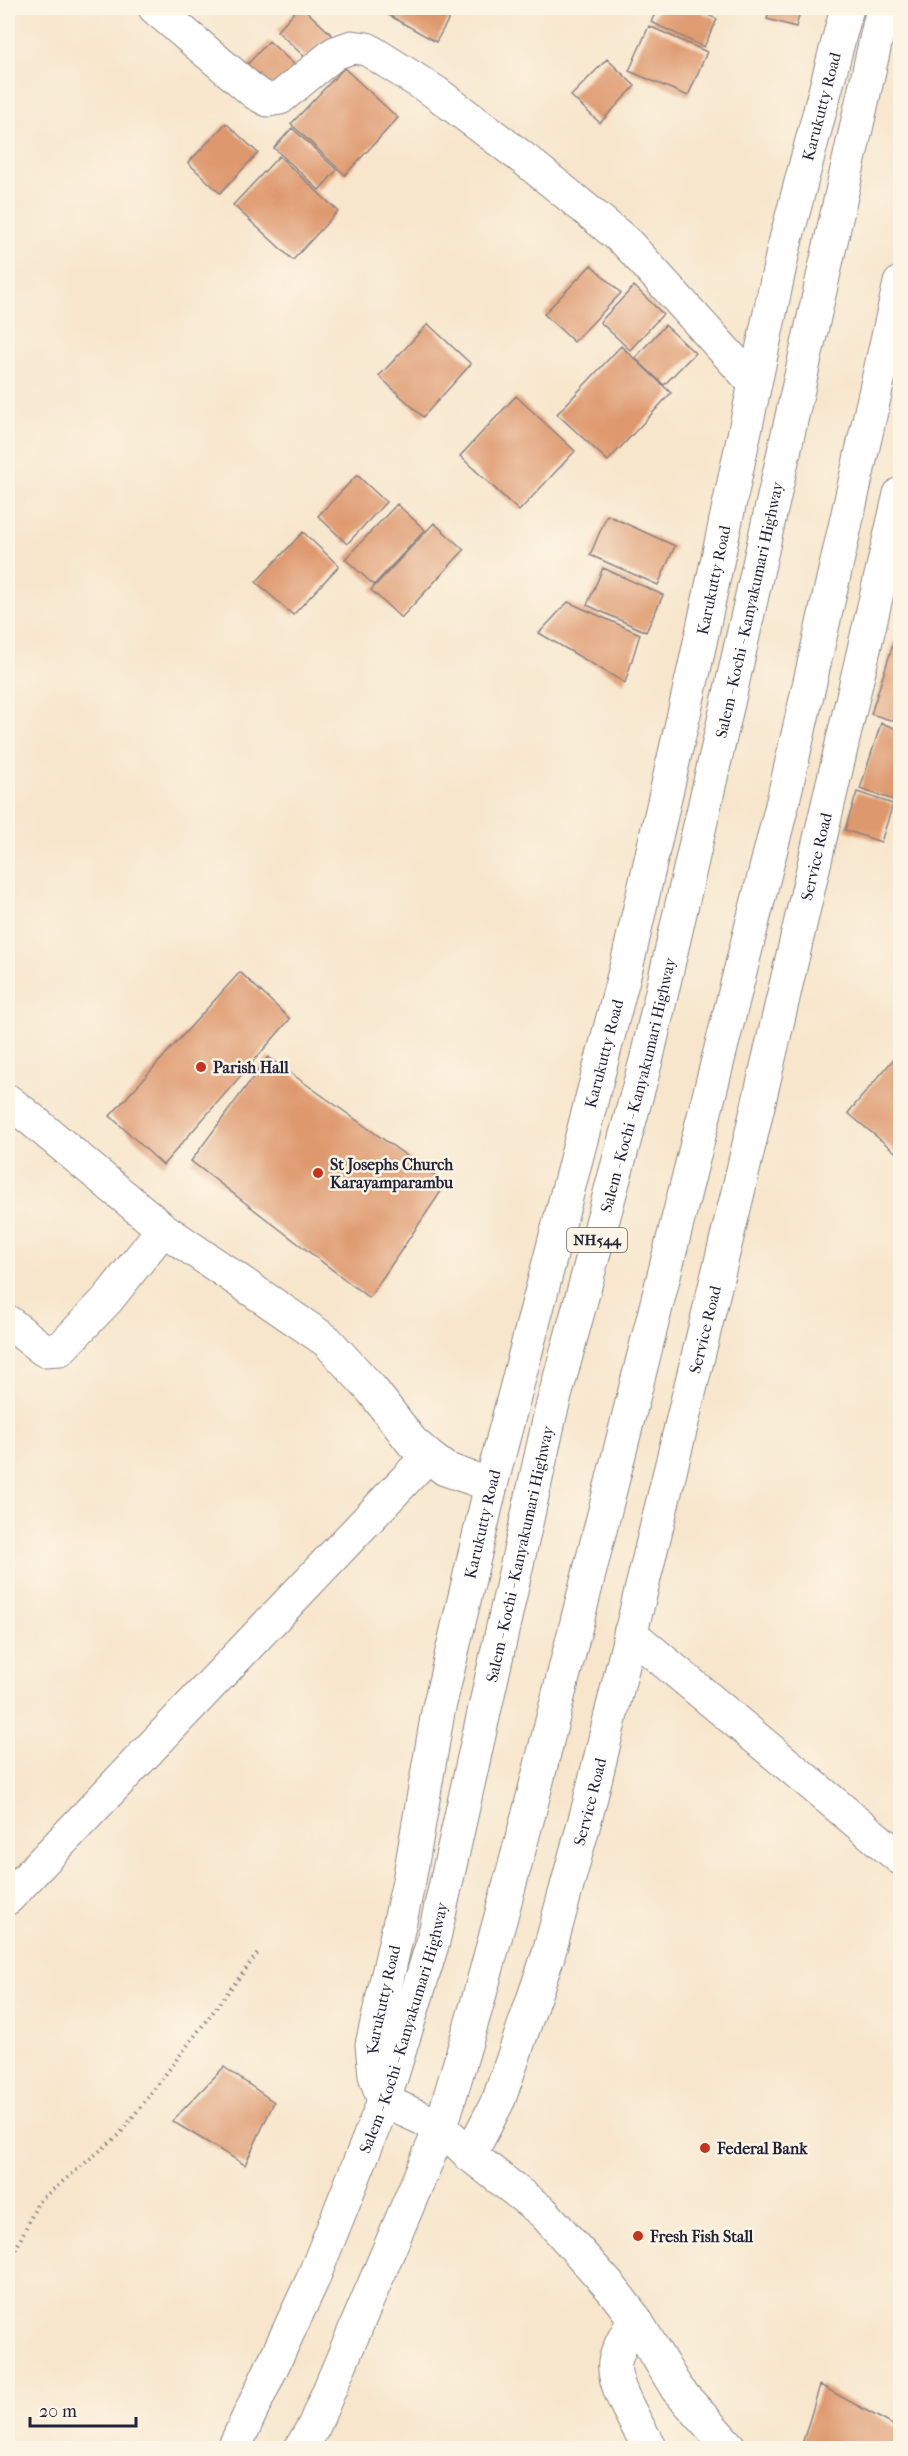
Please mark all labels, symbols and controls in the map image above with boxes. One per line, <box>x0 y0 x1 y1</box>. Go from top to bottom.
street label: Karukutty Road <box>798 50 845 163</box>
street label: Salem - Kochi - Kanyakumari Highway <box>711 479 787 740</box>
street label: Karukutty Road <box>693 523 735 637</box>
street label: Service Road <box>797 810 836 902</box>
street label: Salem - Kochi - Kanyakumari Highway <box>596 955 680 1214</box>
street label: Karukutty Road <box>581 997 627 1110</box>
place label: Parish Hall <box>213 1058 289 1077</box>
marker: Parish Hall <box>194 1060 208 1074</box>
place label: St Josephs Church Karayamparambu <box>330 1155 454 1193</box>
marker: St Josephs Church Karayamparambu <box>311 1166 325 1180</box>
road number: NH544 <box>567 1228 627 1252</box>
street label: Service Road <box>685 1284 725 1375</box>
street label: Salem - Kochi - Kanyakumari Highway <box>482 1424 558 1684</box>
street label: Karukutty Road <box>460 1467 505 1581</box>
street label: Service Road <box>569 1756 610 1848</box>
street label: Salem - Kochi - Kanyakumari Highway <box>355 1900 452 2156</box>
street label: Karukutty Road <box>363 1943 404 2055</box>
place label: Federal Bank <box>716 2139 808 2158</box>
marker: Federal Bank <box>698 2141 712 2155</box>
place label: Fresh Fish Stall <box>649 2227 754 2246</box>
marker: Fresh Fish Stall <box>631 2229 645 2243</box>
scale bar <box>30 2390 136 2428</box>
text: 20 m <box>39 2401 77 2422</box>

